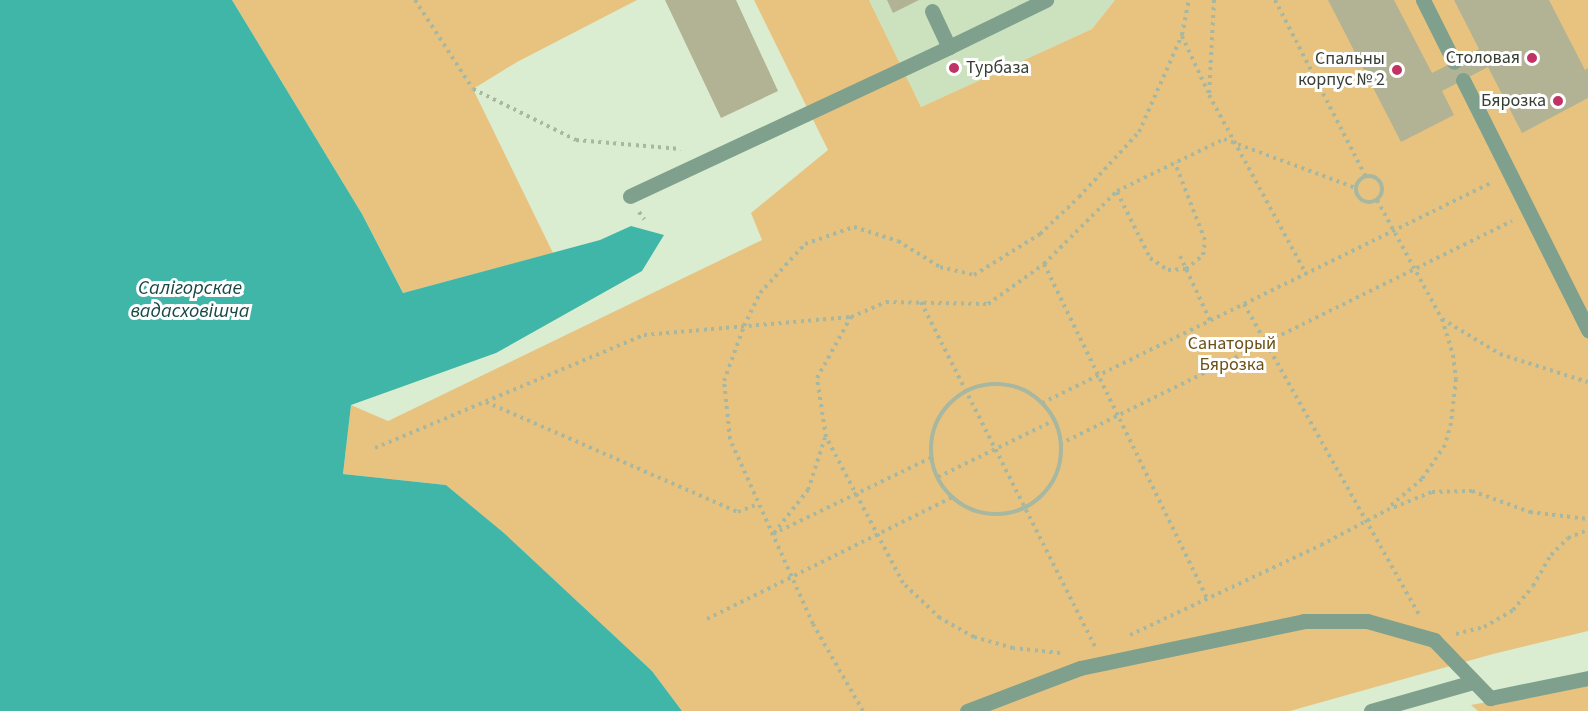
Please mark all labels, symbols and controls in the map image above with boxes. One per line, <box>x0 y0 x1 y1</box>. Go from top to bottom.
place label: Столовая <box>1446 47 1520 69</box>
place label: Спальны корпус № 2 <box>1298 49 1385 92</box>
marker: Столовая <box>1525 51 1539 65</box>
place label: Турбаза <box>966 57 1029 79</box>
marker: Турбаза <box>947 61 961 75</box>
marker: Спальны корпус № 2 <box>1390 63 1404 77</box>
place label: Бярозка <box>1481 90 1546 112</box>
marker: Бярозка <box>1551 94 1565 108</box>
water label: Салігорскае вадасховішча <box>130 277 250 324</box>
park label: Санаторый Бярозка <box>1188 334 1276 376</box>

